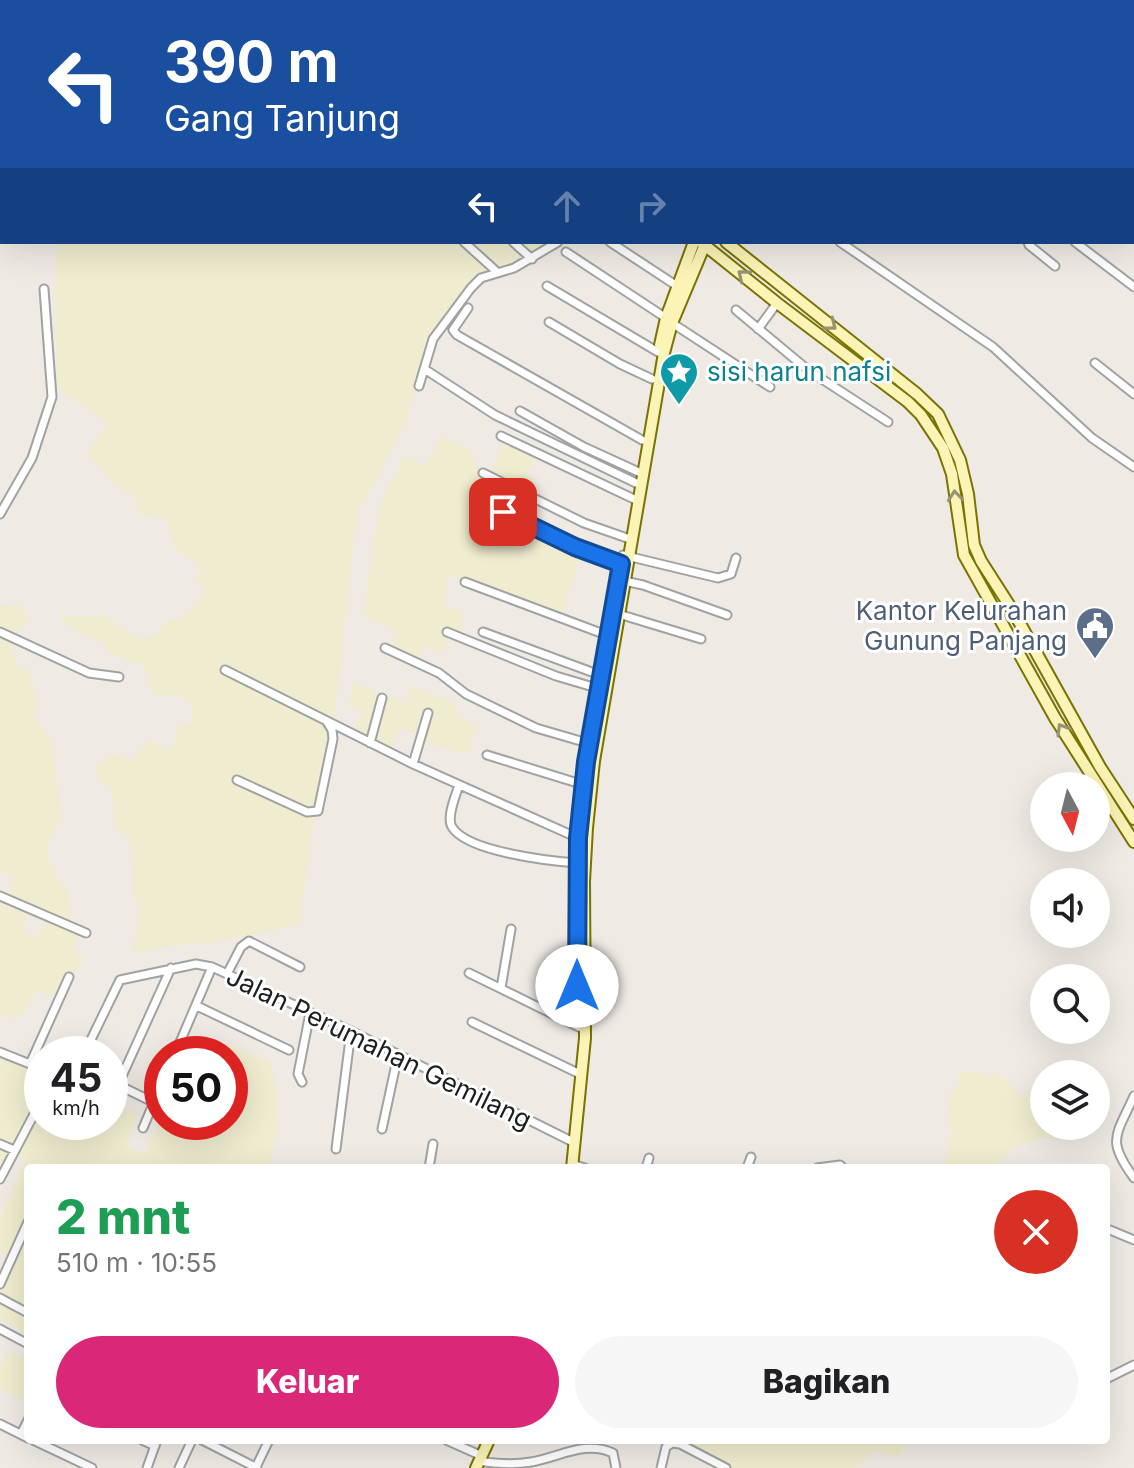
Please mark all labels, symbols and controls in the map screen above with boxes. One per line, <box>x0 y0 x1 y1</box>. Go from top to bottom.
text: 390 m <box>164 28 339 96</box>
icon: left <box>32 32 136 136</box>
text: Gang Tanjung <box>164 96 400 140</box>
icon: left <box>461 184 505 228</box>
icon: ahead <box>545 184 589 228</box>
icon: right <box>629 184 673 228</box>
one-way arrow <box>737 271 752 285</box>
one-way arrow <box>822 316 837 330</box>
place icon: sisi harun nafsi <box>658 351 700 406</box>
place label: sisi harun nafsi <box>707 356 891 387</box>
pin <box>469 478 537 546</box>
one-way arrow <box>946 489 963 502</box>
icon: arrive <box>481 490 525 534</box>
place label: Kantor Kelurahan Gunung Panjang <box>856 595 1067 656</box>
public building icon: Kantor Kelurahan Gunung Panjang <box>1074 605 1116 660</box>
one-way arrow <box>1056 723 1072 738</box>
north arrow <box>1030 772 1110 852</box>
map controls <box>1030 772 1110 1140</box>
button: sound <box>1030 868 1110 948</box>
position arrow <box>535 944 619 1028</box>
street label: Jalan Perumahan Gemilang <box>222 960 537 1135</box>
button: search <box>1030 964 1110 1044</box>
speed limit sign: 50 <box>144 1036 248 1140</box>
text: 45 <box>50 1053 102 1102</box>
button: layers <box>1030 1060 1110 1140</box>
text: km/h <box>52 1096 100 1120</box>
text: 2 mnt <box>56 1187 190 1246</box>
button: close <box>994 1190 1078 1274</box>
text: 510 m · 10:55 <box>56 1247 217 1278</box>
button: Keluar <box>56 1336 559 1428</box>
button: Bagikan <box>575 1336 1078 1428</box>

